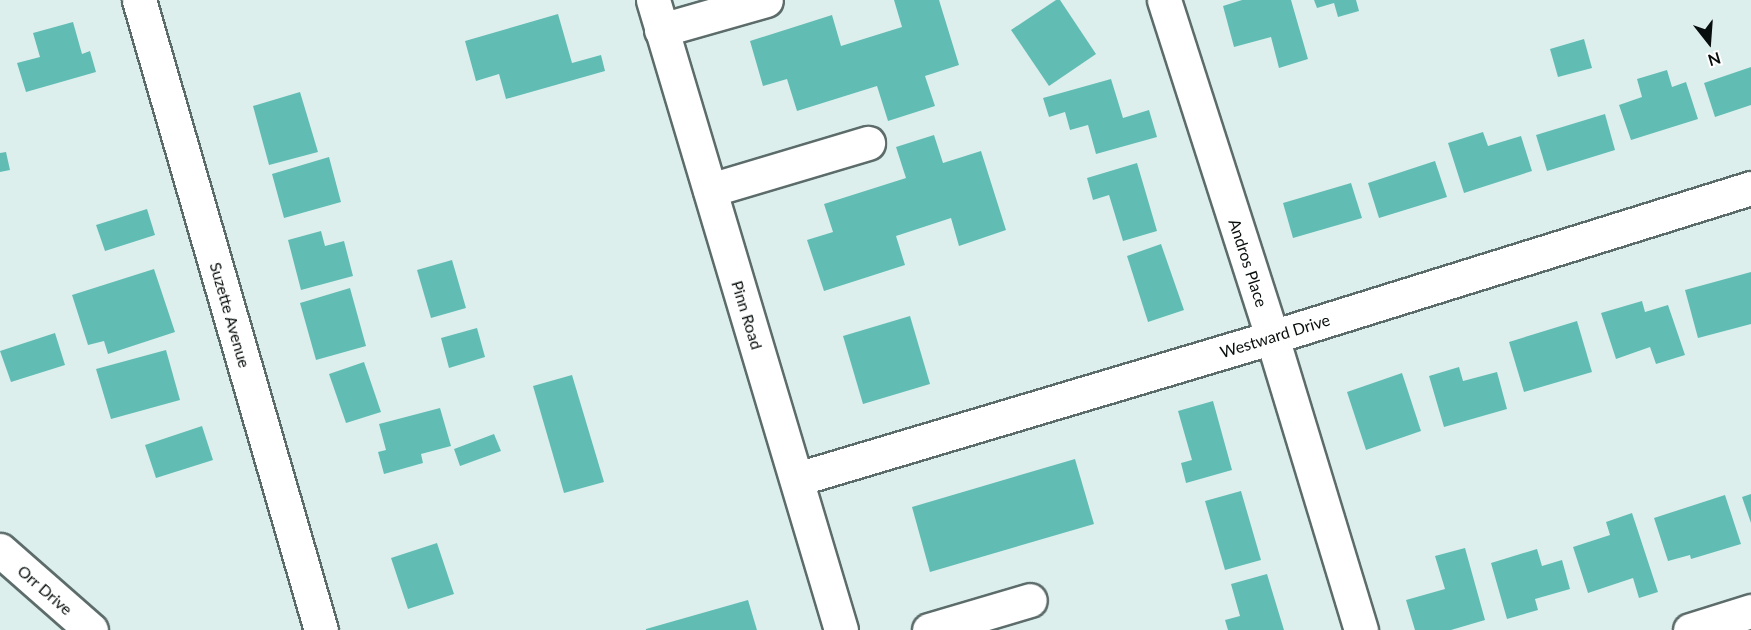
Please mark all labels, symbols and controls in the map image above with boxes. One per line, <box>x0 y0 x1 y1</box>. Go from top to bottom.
north arrow <box>1679 12 1739 72</box>
text: N <box>1706 49 1723 71</box>
street label: Andros Place <box>1225 217 1271 309</box>
street label: Suzette Avenue <box>206 260 254 370</box>
street label: Pinn Road <box>727 278 767 352</box>
street label: Westward Drive <box>1218 310 1332 362</box>
street label: Orr Drive <box>14 561 76 619</box>

